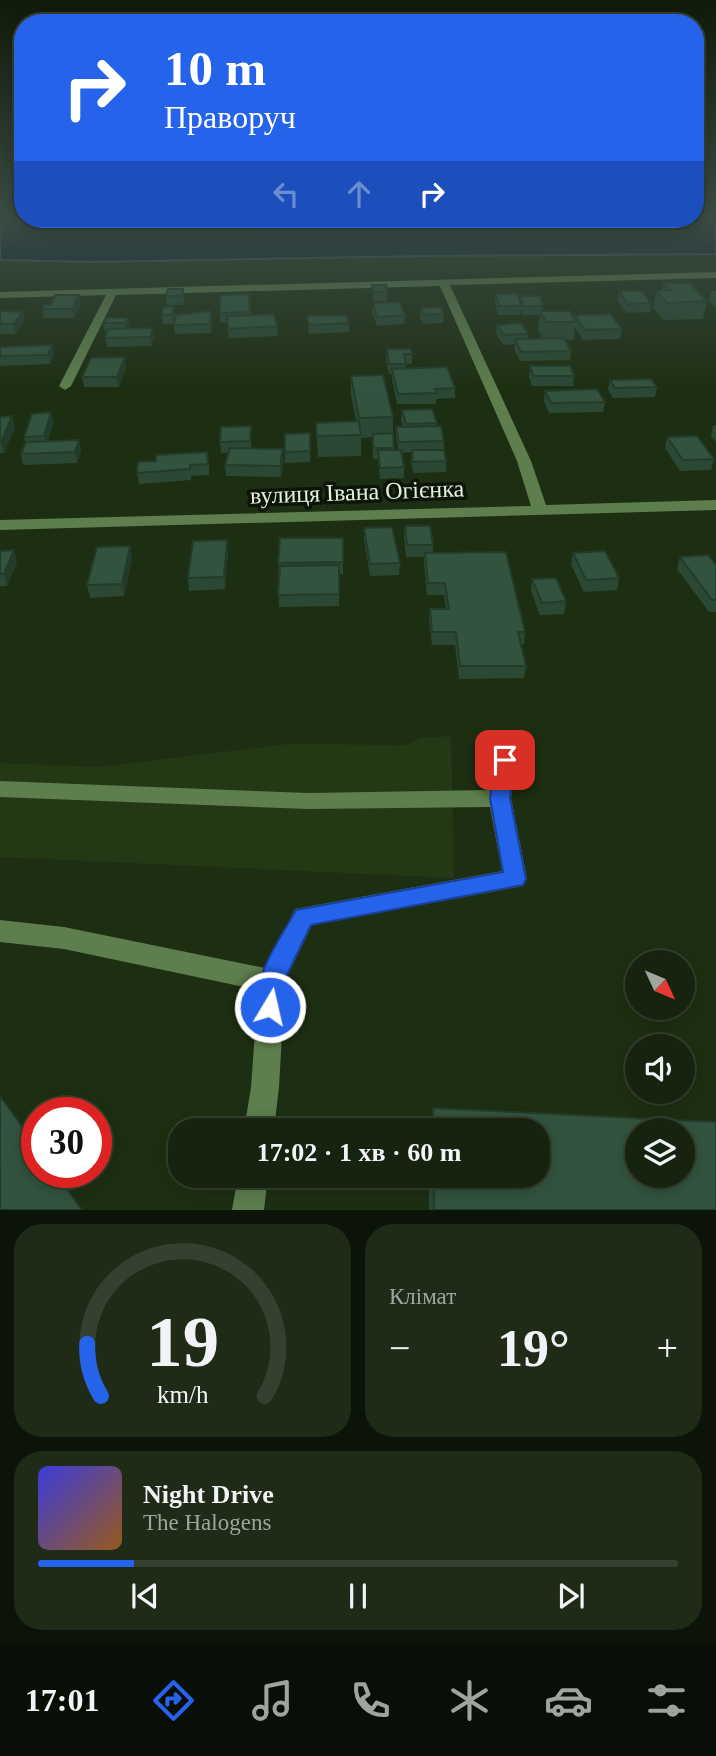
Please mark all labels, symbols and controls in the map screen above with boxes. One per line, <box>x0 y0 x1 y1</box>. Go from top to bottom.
text: 10 m <box>164 41 266 96</box>
icon: right <box>49 42 140 133</box>
text: Праворуч <box>164 99 296 135</box>
icon: left <box>267 175 305 213</box>
icon: ahead <box>340 175 378 213</box>
icon: right <box>413 175 451 213</box>
street label: вулиця Івана Огієнка <box>249 475 465 509</box>
pin <box>475 730 535 790</box>
icon: arrive <box>486 741 524 779</box>
north arrow <box>625 950 695 1020</box>
map controls <box>625 950 695 1188</box>
position arrow <box>233 970 307 1044</box>
button: sound <box>625 1034 695 1104</box>
speed limit sign: 30 <box>21 1097 112 1188</box>
button: layers <box>625 1118 695 1188</box>
text: 17:02 · 1 хв · 60 m <box>257 1138 461 1167</box>
text: Клімат <box>389 1284 456 1309</box>
text: 19 <box>146 1302 219 1383</box>
text: 19° <box>497 1320 570 1377</box>
text: − <box>389 1327 410 1369</box>
text: + <box>657 1327 678 1369</box>
text: km/h <box>157 1381 209 1408</box>
text: Night Drive <box>143 1480 274 1509</box>
text: The Halogens <box>143 1510 271 1535</box>
icon: previous <box>126 1577 164 1615</box>
icon: pause <box>339 1577 377 1615</box>
icon: next <box>552 1577 590 1615</box>
icon: directions <box>149 1676 198 1725</box>
icon: music <box>248 1676 297 1725</box>
icon: phone <box>346 1676 395 1725</box>
icon: climate <box>445 1676 494 1725</box>
icon: car <box>544 1676 593 1725</box>
icon: filters <box>642 1676 691 1725</box>
text: 17:01 <box>25 1682 99 1718</box>

